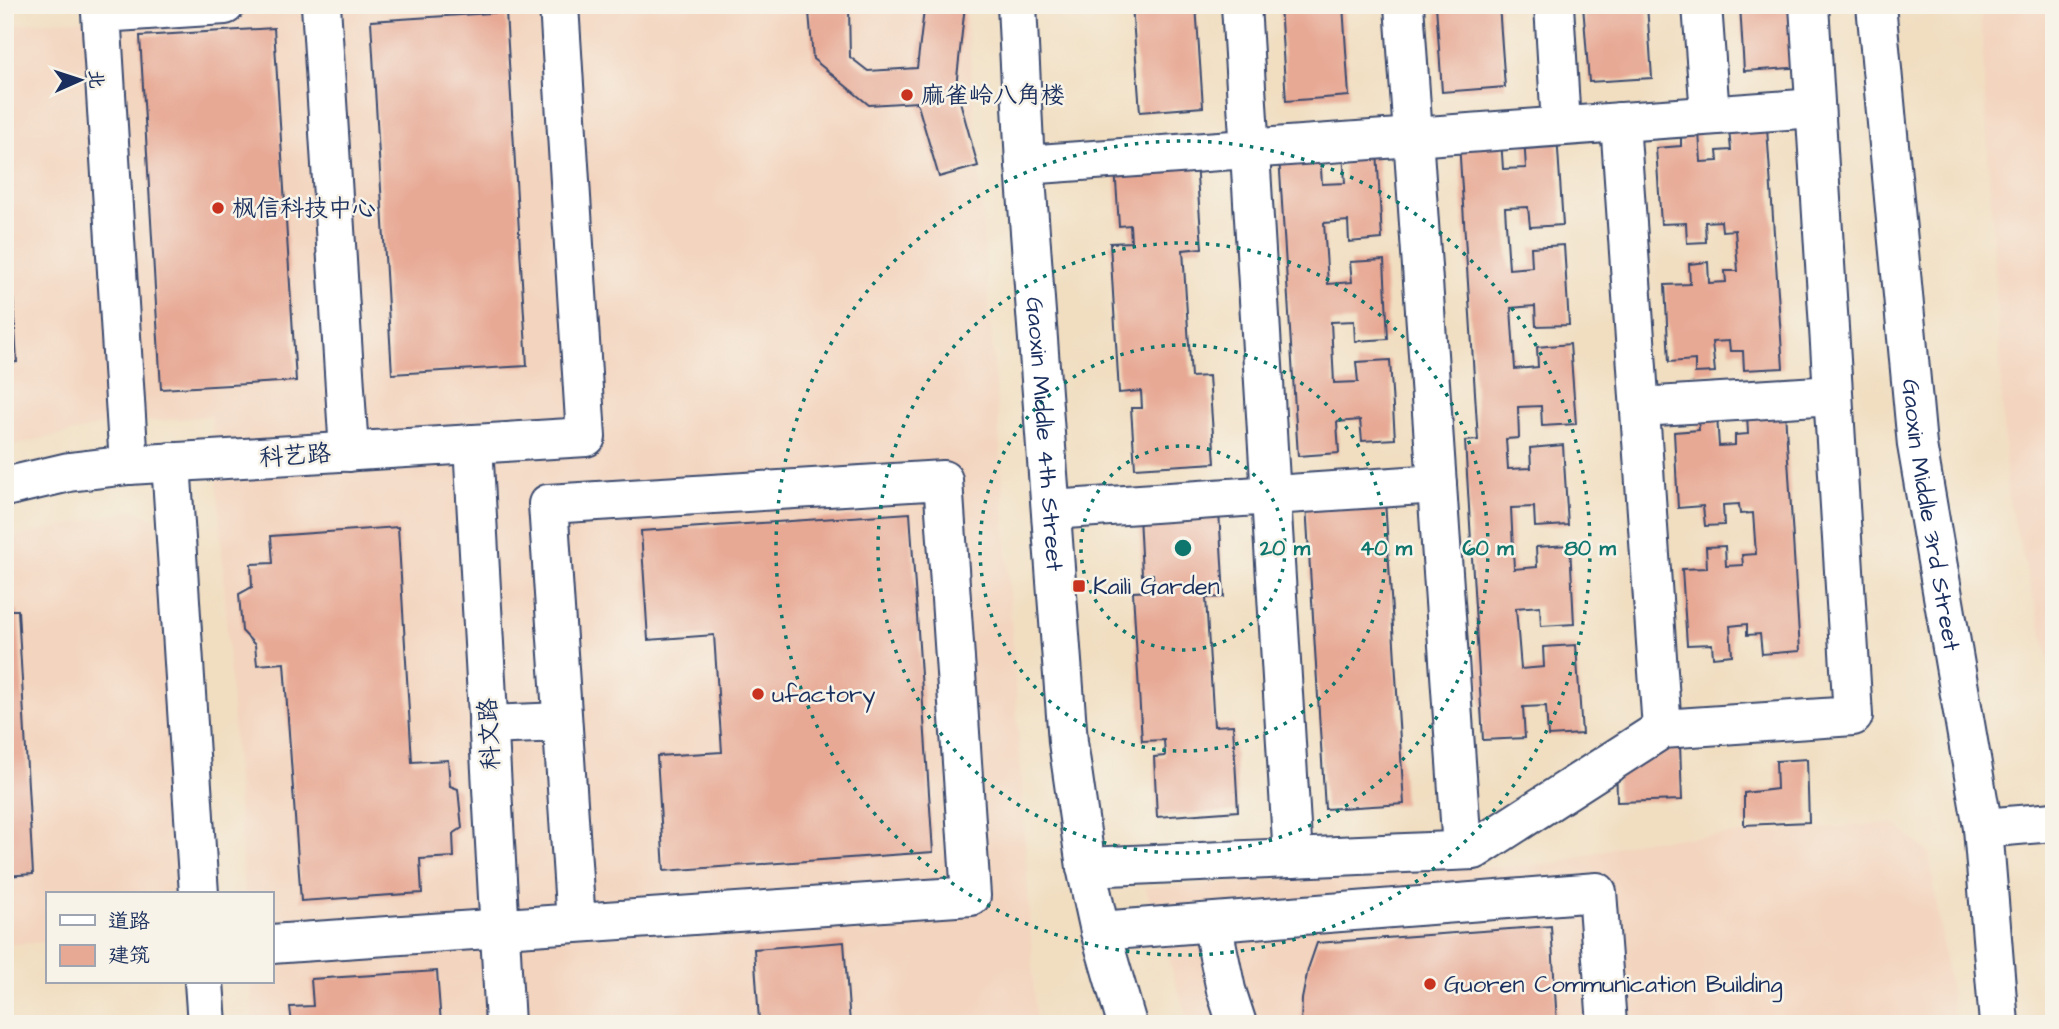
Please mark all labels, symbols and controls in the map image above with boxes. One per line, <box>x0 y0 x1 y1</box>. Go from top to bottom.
north arrow <box>46 46 116 116</box>
text: 北 <box>81 69 109 89</box>
place label: 麻雀岭八角楼 <box>921 79 1065 113</box>
marker: 麻雀岭八角楼 <box>899 87 915 103</box>
place label: 枫信科技中心 <box>232 192 376 226</box>
marker: 枫信科技中心 <box>210 200 226 216</box>
street label: Gaoxin Middle 4th Street <box>1017 296 1071 573</box>
street label: Gaoxin Middle 3rd Street <box>1893 377 1968 654</box>
street label: 科艺路 <box>258 437 332 475</box>
text: 20 m <box>1259 534 1311 563</box>
text: 40 m <box>1360 534 1413 563</box>
text: 60 m <box>1462 534 1514 563</box>
text: 80 m <box>1564 534 1616 563</box>
centre of rings <box>1171 536 1195 560</box>
place label: Kaili Garden <box>1093 570 1220 604</box>
marker: Kaili Garden <box>1071 578 1087 594</box>
place label: ufactory <box>772 678 875 713</box>
marker: ufactory <box>750 686 766 702</box>
street label: 科文路 <box>471 697 509 771</box>
legend <box>46 892 273 984</box>
text: 道路 <box>108 907 150 936</box>
text: 建筑 <box>108 941 150 970</box>
place label: Guoren Communication Building <box>1444 968 1783 1003</box>
marker: Guoren Communication Building <box>1422 976 1438 992</box>

